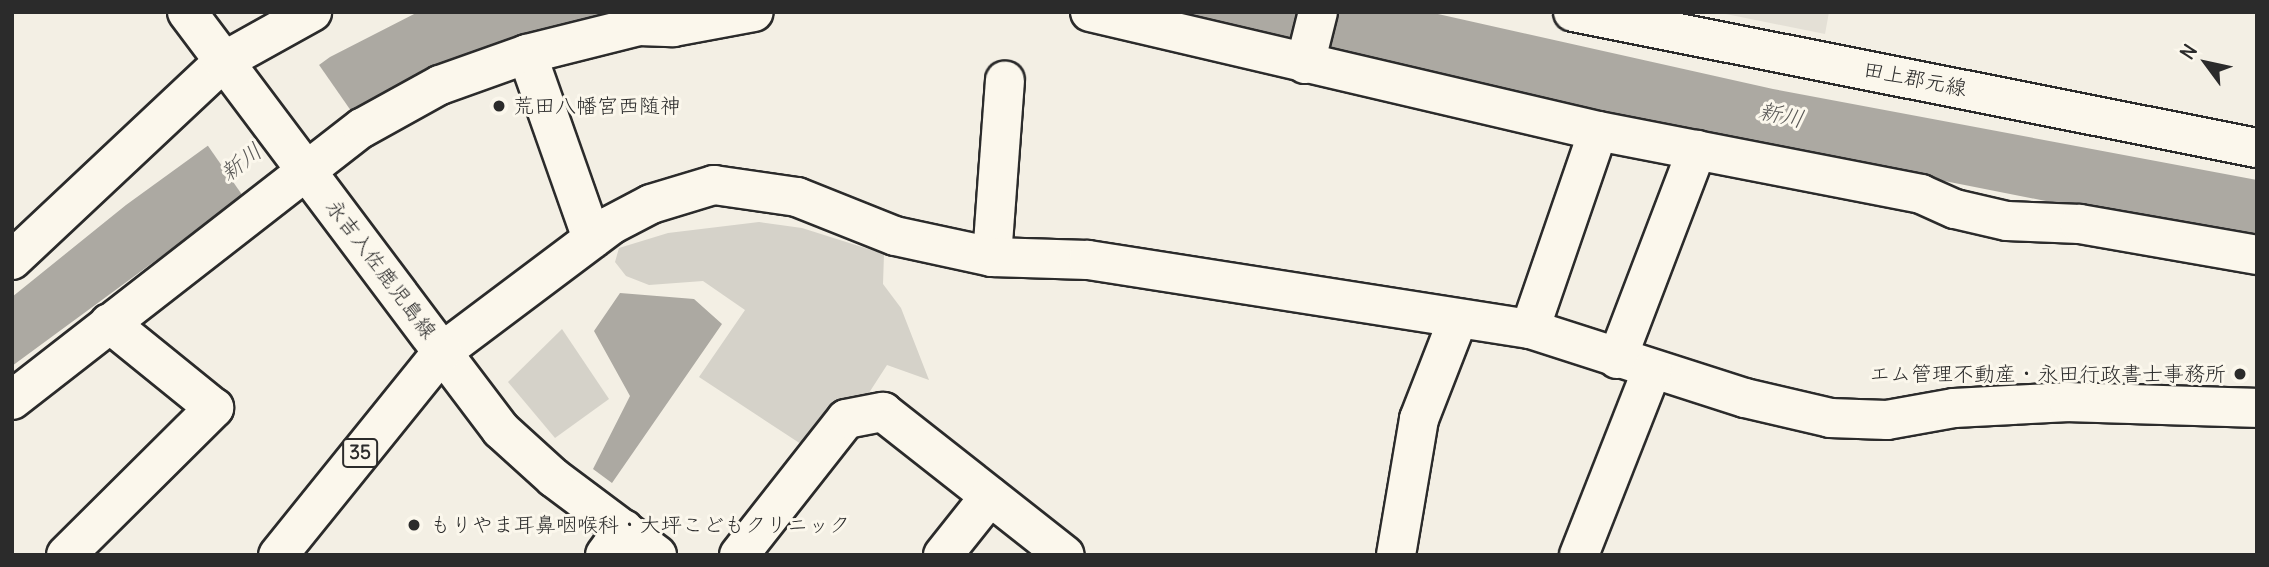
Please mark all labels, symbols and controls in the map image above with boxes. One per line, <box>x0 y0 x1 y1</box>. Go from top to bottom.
north arrow <box>2171 28 2241 98</box>
text: N <box>2175 40 2202 64</box>
street label: 田上郡元線 <box>1861 57 1969 101</box>
place label: 荒田八幡宮西随神 <box>513 93 681 119</box>
water label: 新川 <box>1756 97 1806 133</box>
marker: 荒田八幡宮西随神 <box>491 98 507 114</box>
water label: 新川 <box>214 137 268 187</box>
street label: 永吉入佐鹿児島線 <box>320 194 442 344</box>
place label: エム管理不動産・永田行政書士事務所 <box>1869 361 2226 387</box>
marker: エム管理不動産・永田行政書士事務所 <box>2232 366 2248 382</box>
road number: 35 <box>341 437 379 468</box>
place label: もりやま耳鼻咽喉科・大坪こどもクリニック <box>430 512 850 538</box>
marker: もりやま耳鼻咽喉科・大坪こどもクリニック <box>404 515 424 535</box>

